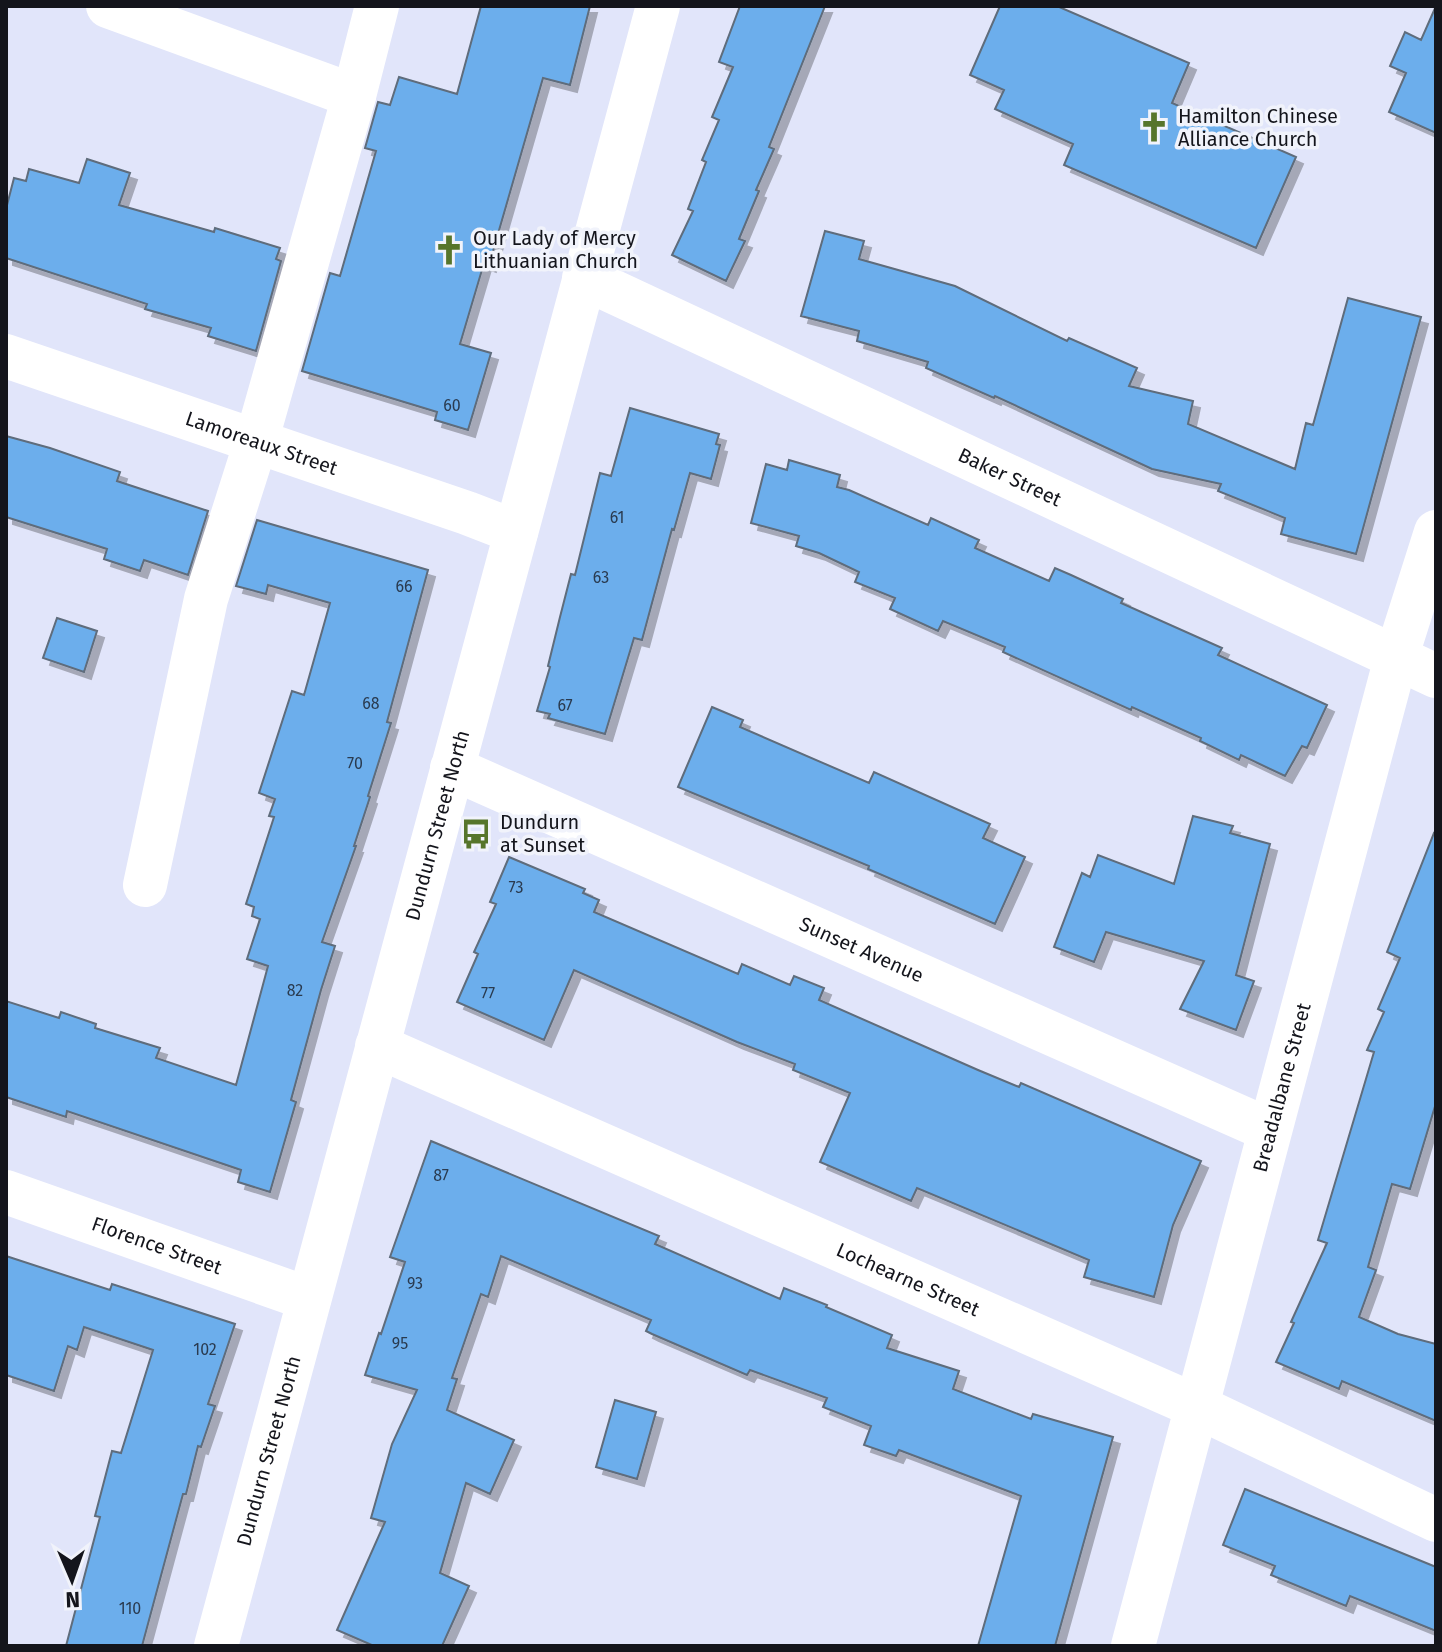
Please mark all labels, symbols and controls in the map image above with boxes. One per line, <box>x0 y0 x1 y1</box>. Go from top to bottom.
place label: Hamilton Chinese Alliance Church <box>1178 104 1338 151</box>
church icon: Hamilton Chinese Alliance Church <box>1137 110 1171 144</box>
place label: Our Lady of Mercy Lithuanian Church <box>473 226 638 273</box>
church icon: Our Lady of Mercy Lithuanian Church <box>432 233 466 267</box>
house number: 60 <box>443 396 461 415</box>
street label: Lamoreaux Street <box>182 406 342 480</box>
street label: Baker Street <box>954 442 1066 512</box>
house number: 61 <box>610 508 624 527</box>
house number: 63 <box>593 568 609 587</box>
house number: 66 <box>395 577 413 596</box>
house number: 68 <box>362 694 380 713</box>
house number: 67 <box>557 696 573 715</box>
street label: Dundurn Street North <box>400 727 474 923</box>
house number: 70 <box>347 754 363 773</box>
place label: Dundurn at Sunset <box>500 810 586 857</box>
bus stop icon: Dundurn at Sunset <box>459 817 493 851</box>
house number: 73 <box>509 878 523 897</box>
street label: Sunset Avenue <box>796 911 927 987</box>
house number: 82 <box>287 981 303 1000</box>
house number: 77 <box>481 984 495 1003</box>
street label: Breadalbane Street <box>1248 999 1316 1175</box>
house number: 87 <box>433 1166 449 1185</box>
street label: Florence Street <box>88 1211 226 1280</box>
street label: Lochearne Street <box>833 1237 984 1322</box>
house number: 93 <box>407 1274 423 1293</box>
house number: 95 <box>392 1334 408 1353</box>
house number: 102 <box>193 1340 217 1359</box>
street label: Dundurn Street North <box>231 1353 306 1549</box>
north arrow <box>32 1540 112 1620</box>
text: N <box>65 1586 80 1613</box>
house number: 110 <box>119 1599 141 1618</box>

